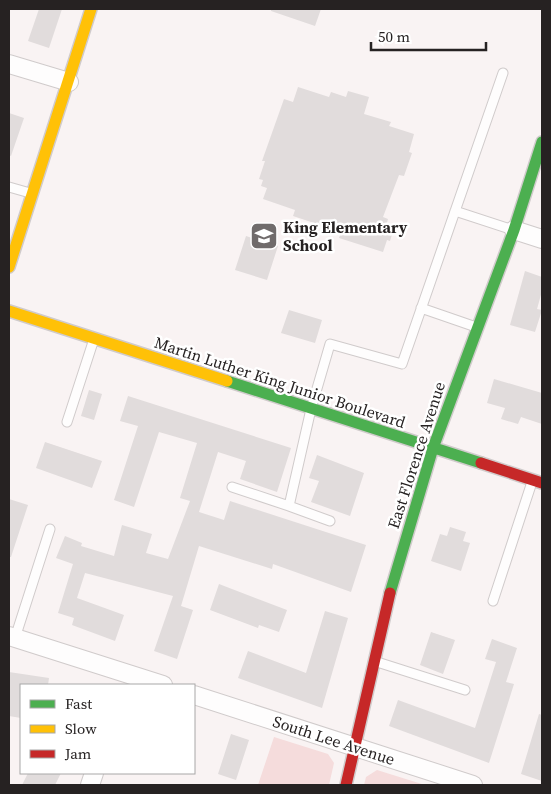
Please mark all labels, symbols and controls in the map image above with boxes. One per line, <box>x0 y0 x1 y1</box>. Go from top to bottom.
scale bar <box>371 20 486 52</box>
text: 50 m <box>378 26 410 47</box>
place label: King Elementary School <box>283 216 408 256</box>
school or university icon: King Elementary School <box>249 221 279 251</box>
street label: Martin Luther King Junior Boulevard <box>152 331 408 433</box>
street label: East Florence Avenue <box>382 379 450 531</box>
legend <box>20 684 195 774</box>
text: Fast <box>65 693 92 714</box>
street label: South Lee Avenue <box>270 710 398 770</box>
text: Slow <box>65 718 97 739</box>
text: Jam <box>64 743 92 764</box>

